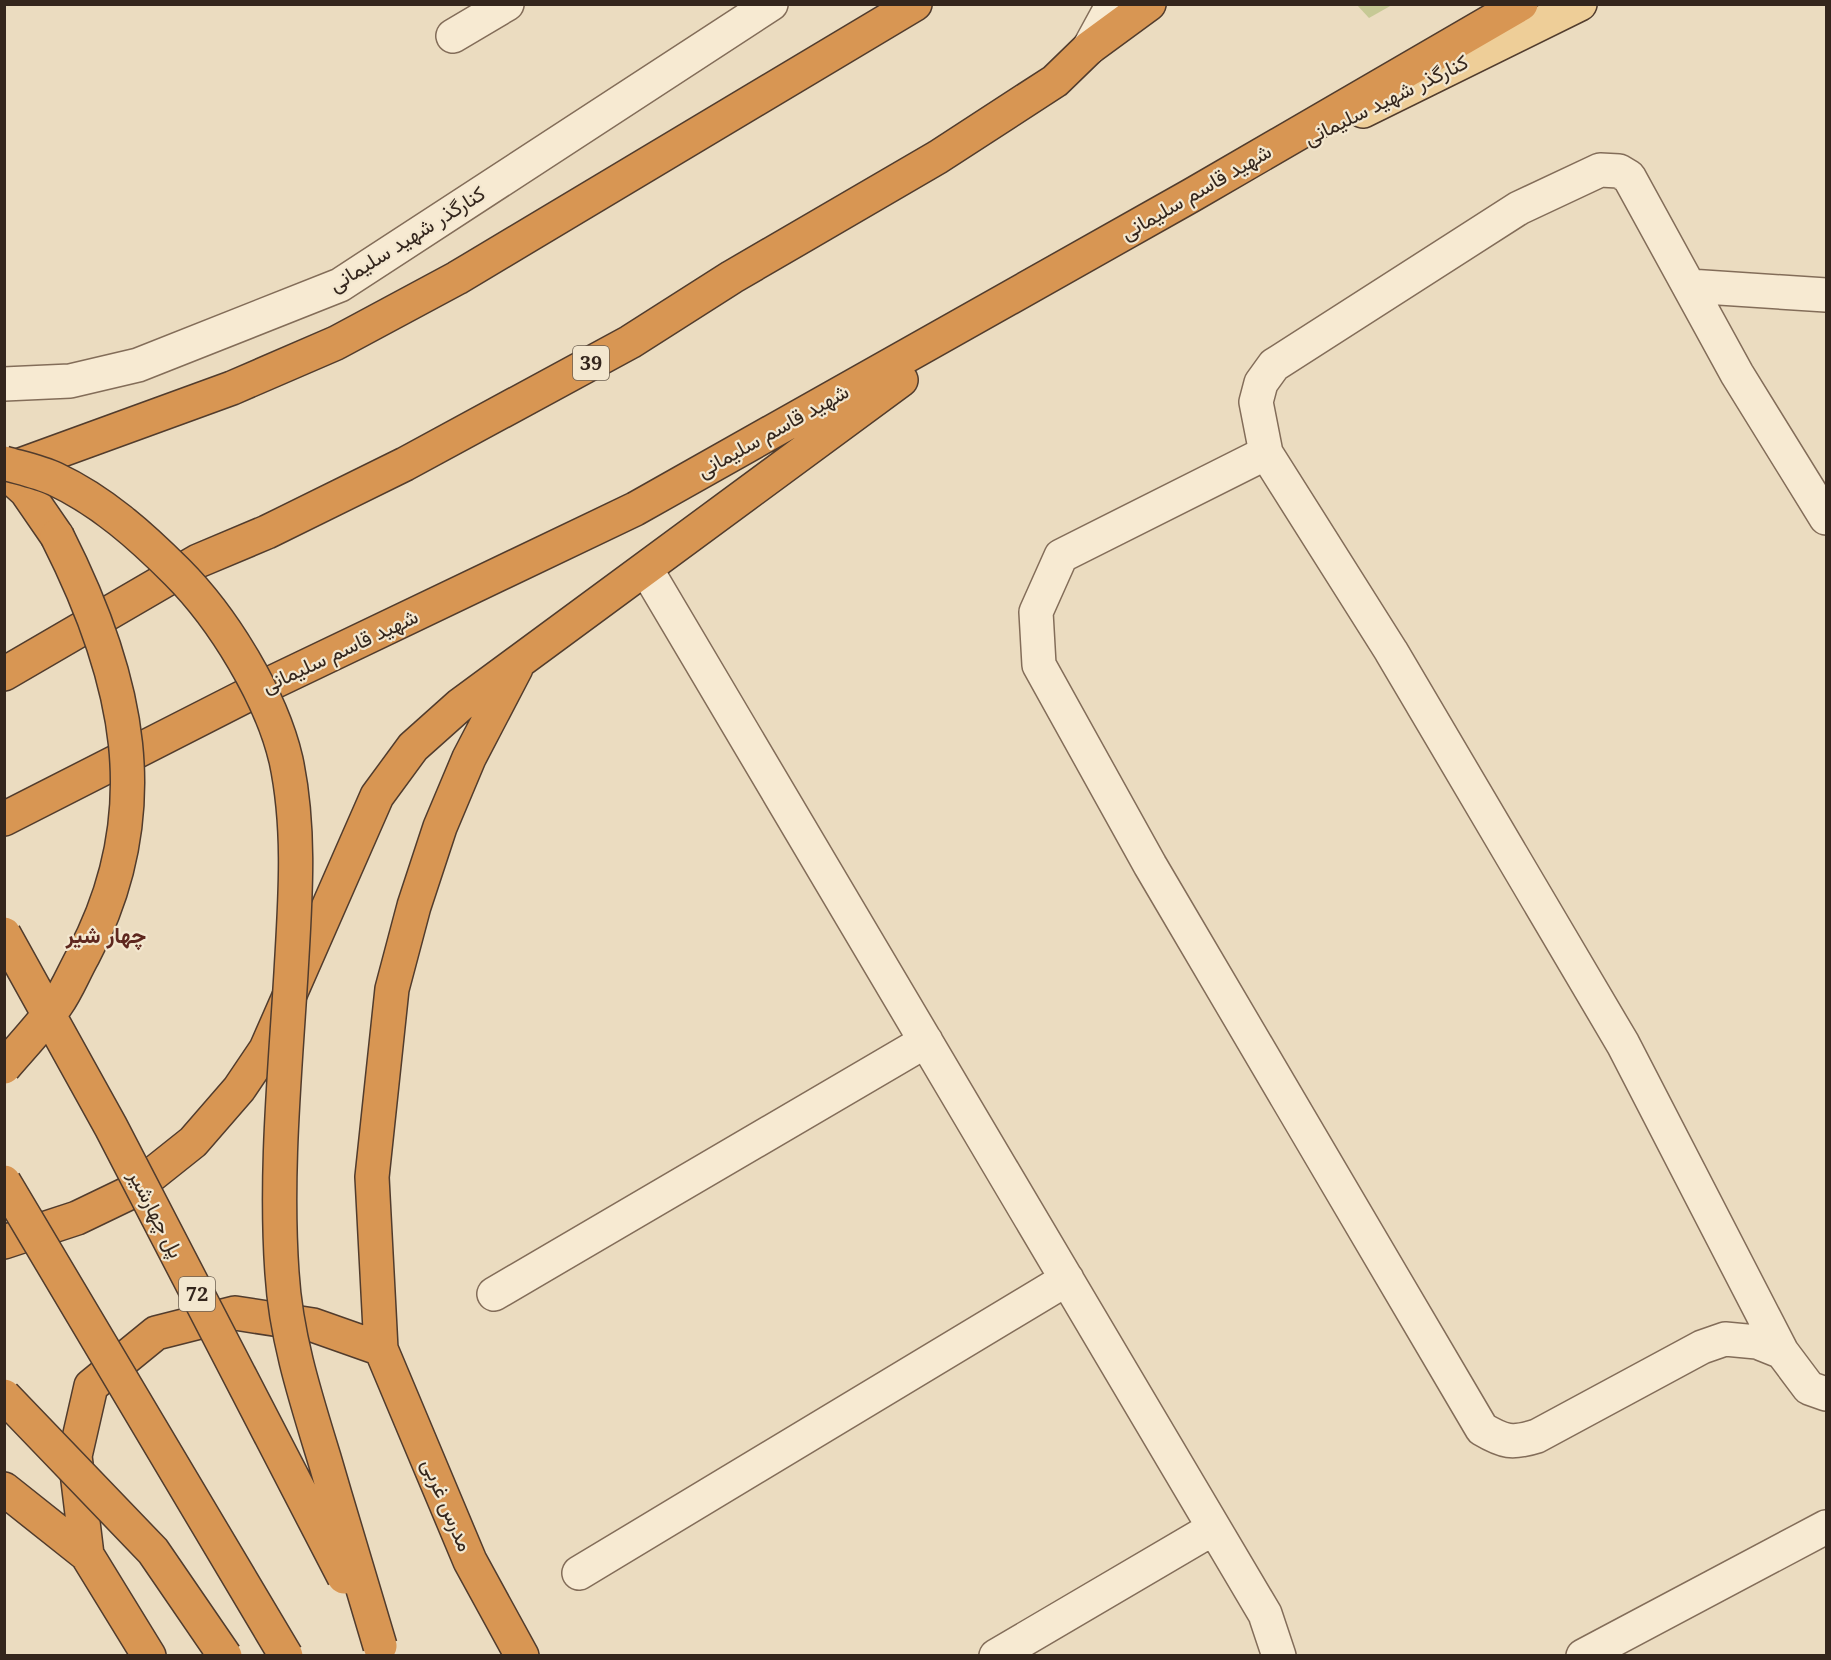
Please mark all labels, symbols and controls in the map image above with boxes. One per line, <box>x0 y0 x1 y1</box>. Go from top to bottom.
street label: کنارگذر شهید سلیمانی <box>1299 47 1472 151</box>
street label: شهید قاسم سلیمانی <box>1115 137 1276 247</box>
street label: کنارگذر شهید سلیمانی <box>323 179 490 298</box>
road number: 39 <box>573 346 609 380</box>
street label: شهید قاسم سلیمانی <box>692 377 854 484</box>
street label: شهید قاسم سلیمانی <box>257 602 423 700</box>
district label: چهار شیر <box>65 919 146 951</box>
street label: پل چهارشیر <box>121 1164 191 1263</box>
road number: 72 <box>179 1277 215 1311</box>
street label: مدرس غربی <box>416 1454 480 1555</box>

